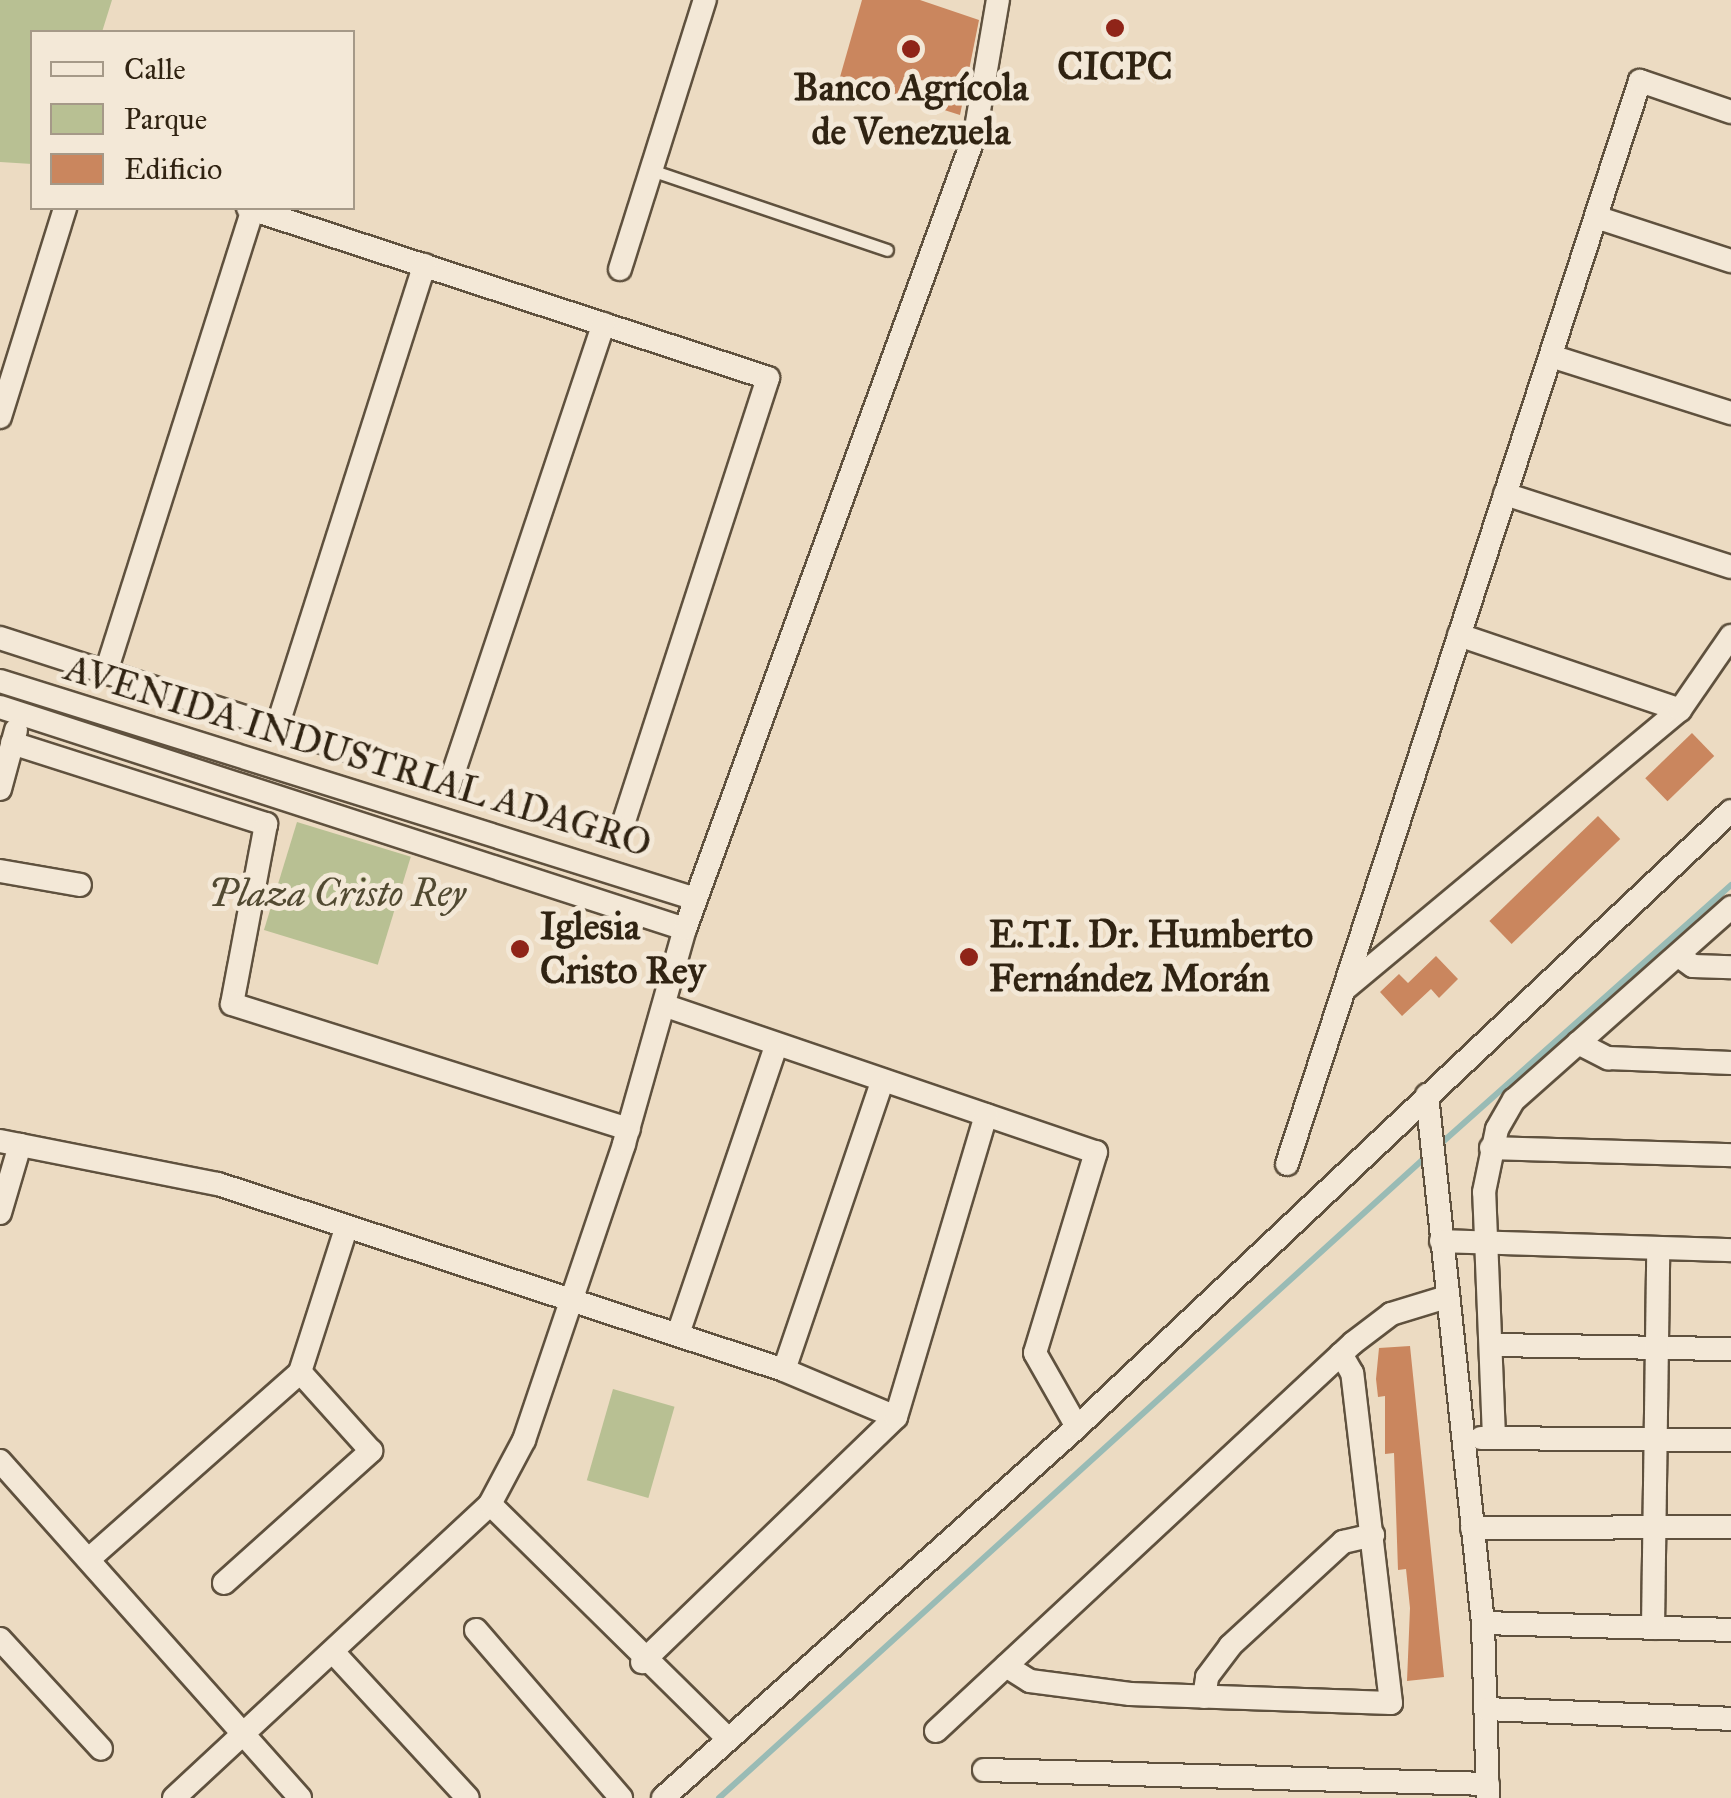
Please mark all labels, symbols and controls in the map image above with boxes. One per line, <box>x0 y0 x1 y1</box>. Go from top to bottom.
marker: CICPC <box>1104 17 1126 39</box>
legend <box>30 30 355 210</box>
marker: Banco Agrícola de Venezuela <box>900 38 922 60</box>
place label: CICPC <box>1057 44 1173 90</box>
text: Calle <box>124 51 186 87</box>
place label: Banco Agrícola de Venezuela <box>794 65 1028 154</box>
text: Parque <box>124 101 207 137</box>
text: Edificio <box>124 151 222 187</box>
street label: AVENIDA INDUSTRIAL ADAGRO <box>59 645 657 867</box>
park label: Plaza Cristo Rey <box>208 871 466 917</box>
place label: Iglesia Cristo Rey <box>540 904 705 994</box>
place label: E.T.I. Dr. Humberto Fernández Morán <box>989 912 1313 1002</box>
marker: Iglesia Cristo Rey <box>509 938 531 960</box>
marker: E.T.I. Dr. Humberto Fernández Morán <box>958 946 980 968</box>

